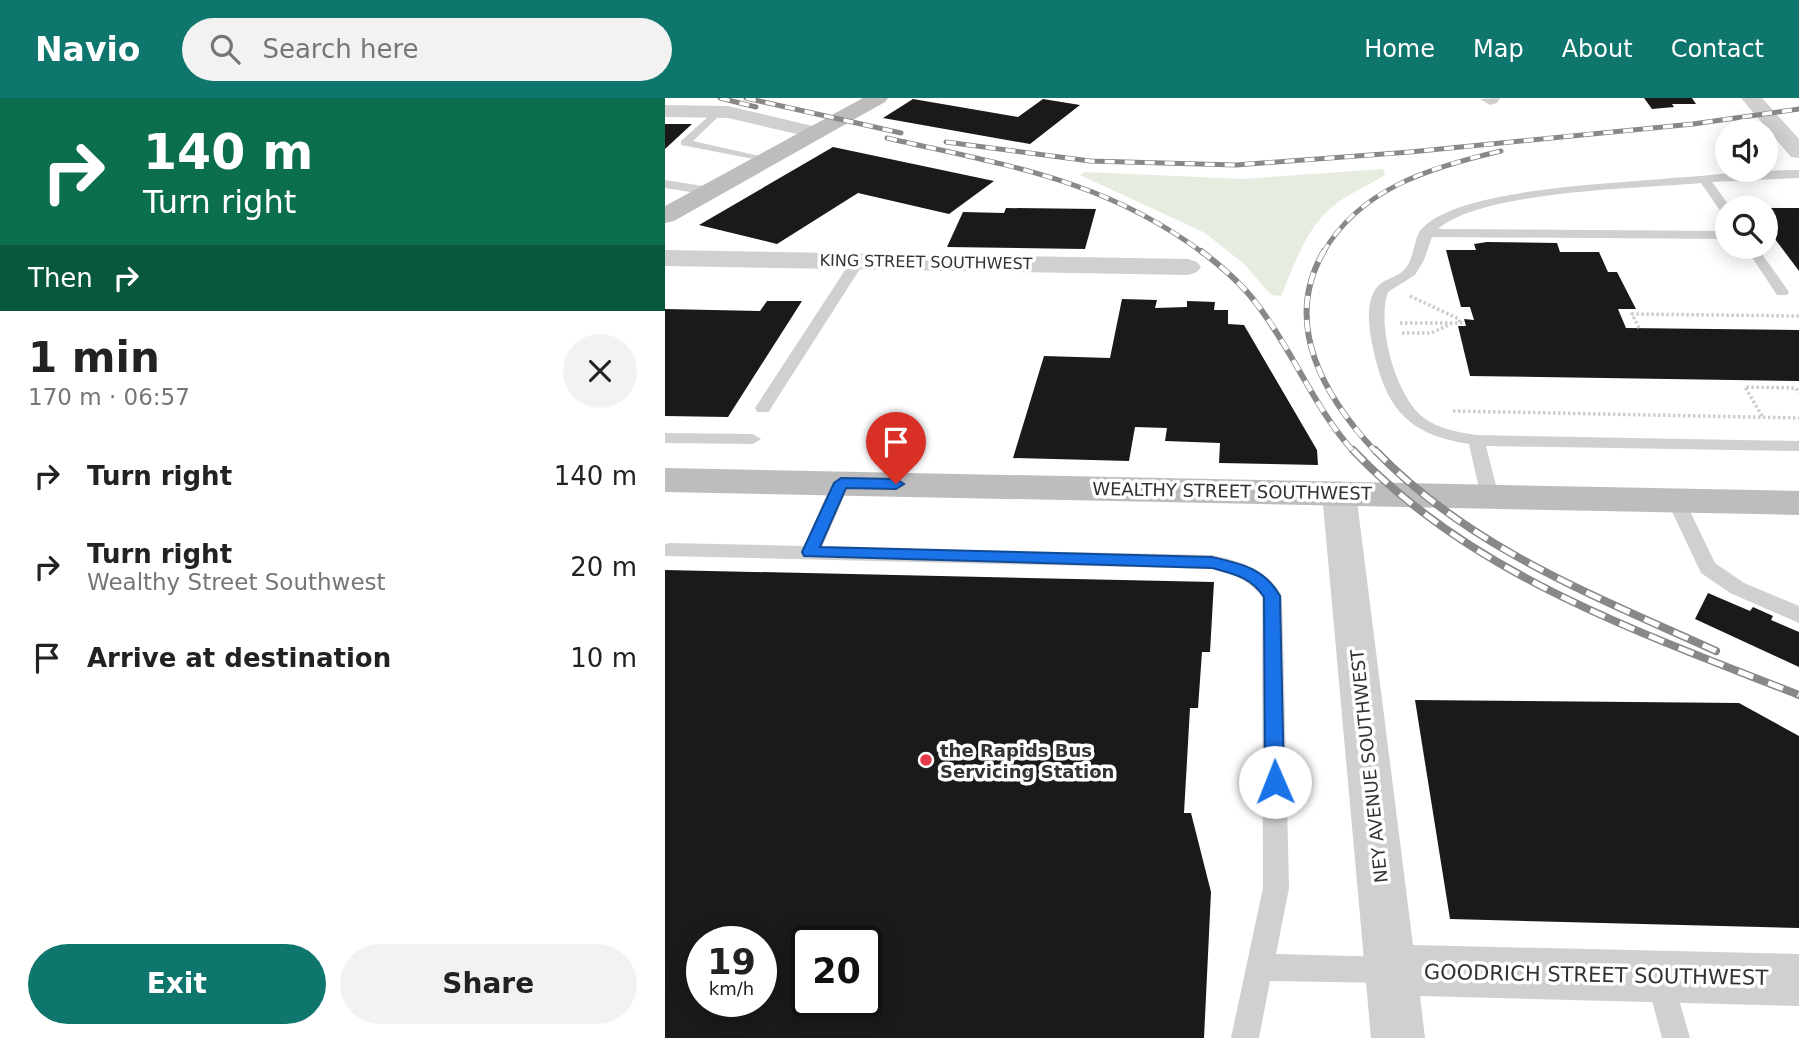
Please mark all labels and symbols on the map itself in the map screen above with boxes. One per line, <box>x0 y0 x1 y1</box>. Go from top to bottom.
street label: KING STREET SOUTHWEST <box>819 251 1033 273</box>
pin <box>866 412 926 484</box>
street label: WEALTHY STREET SOUTHWEST <box>1092 478 1373 504</box>
street label: NEY AVENUE SOUTHWEST <box>1346 647 1392 884</box>
place label: the Rapids Bus Servicing Station <box>940 740 1114 782</box>
position arrow <box>1238 745 1312 819</box>
marker: the Rapids Bus Servicing Station <box>918 752 934 768</box>
speed limit sign: 20 <box>791 926 882 1017</box>
street label: GOODRICH STREET SOUTHWEST <box>1424 960 1768 990</box>

